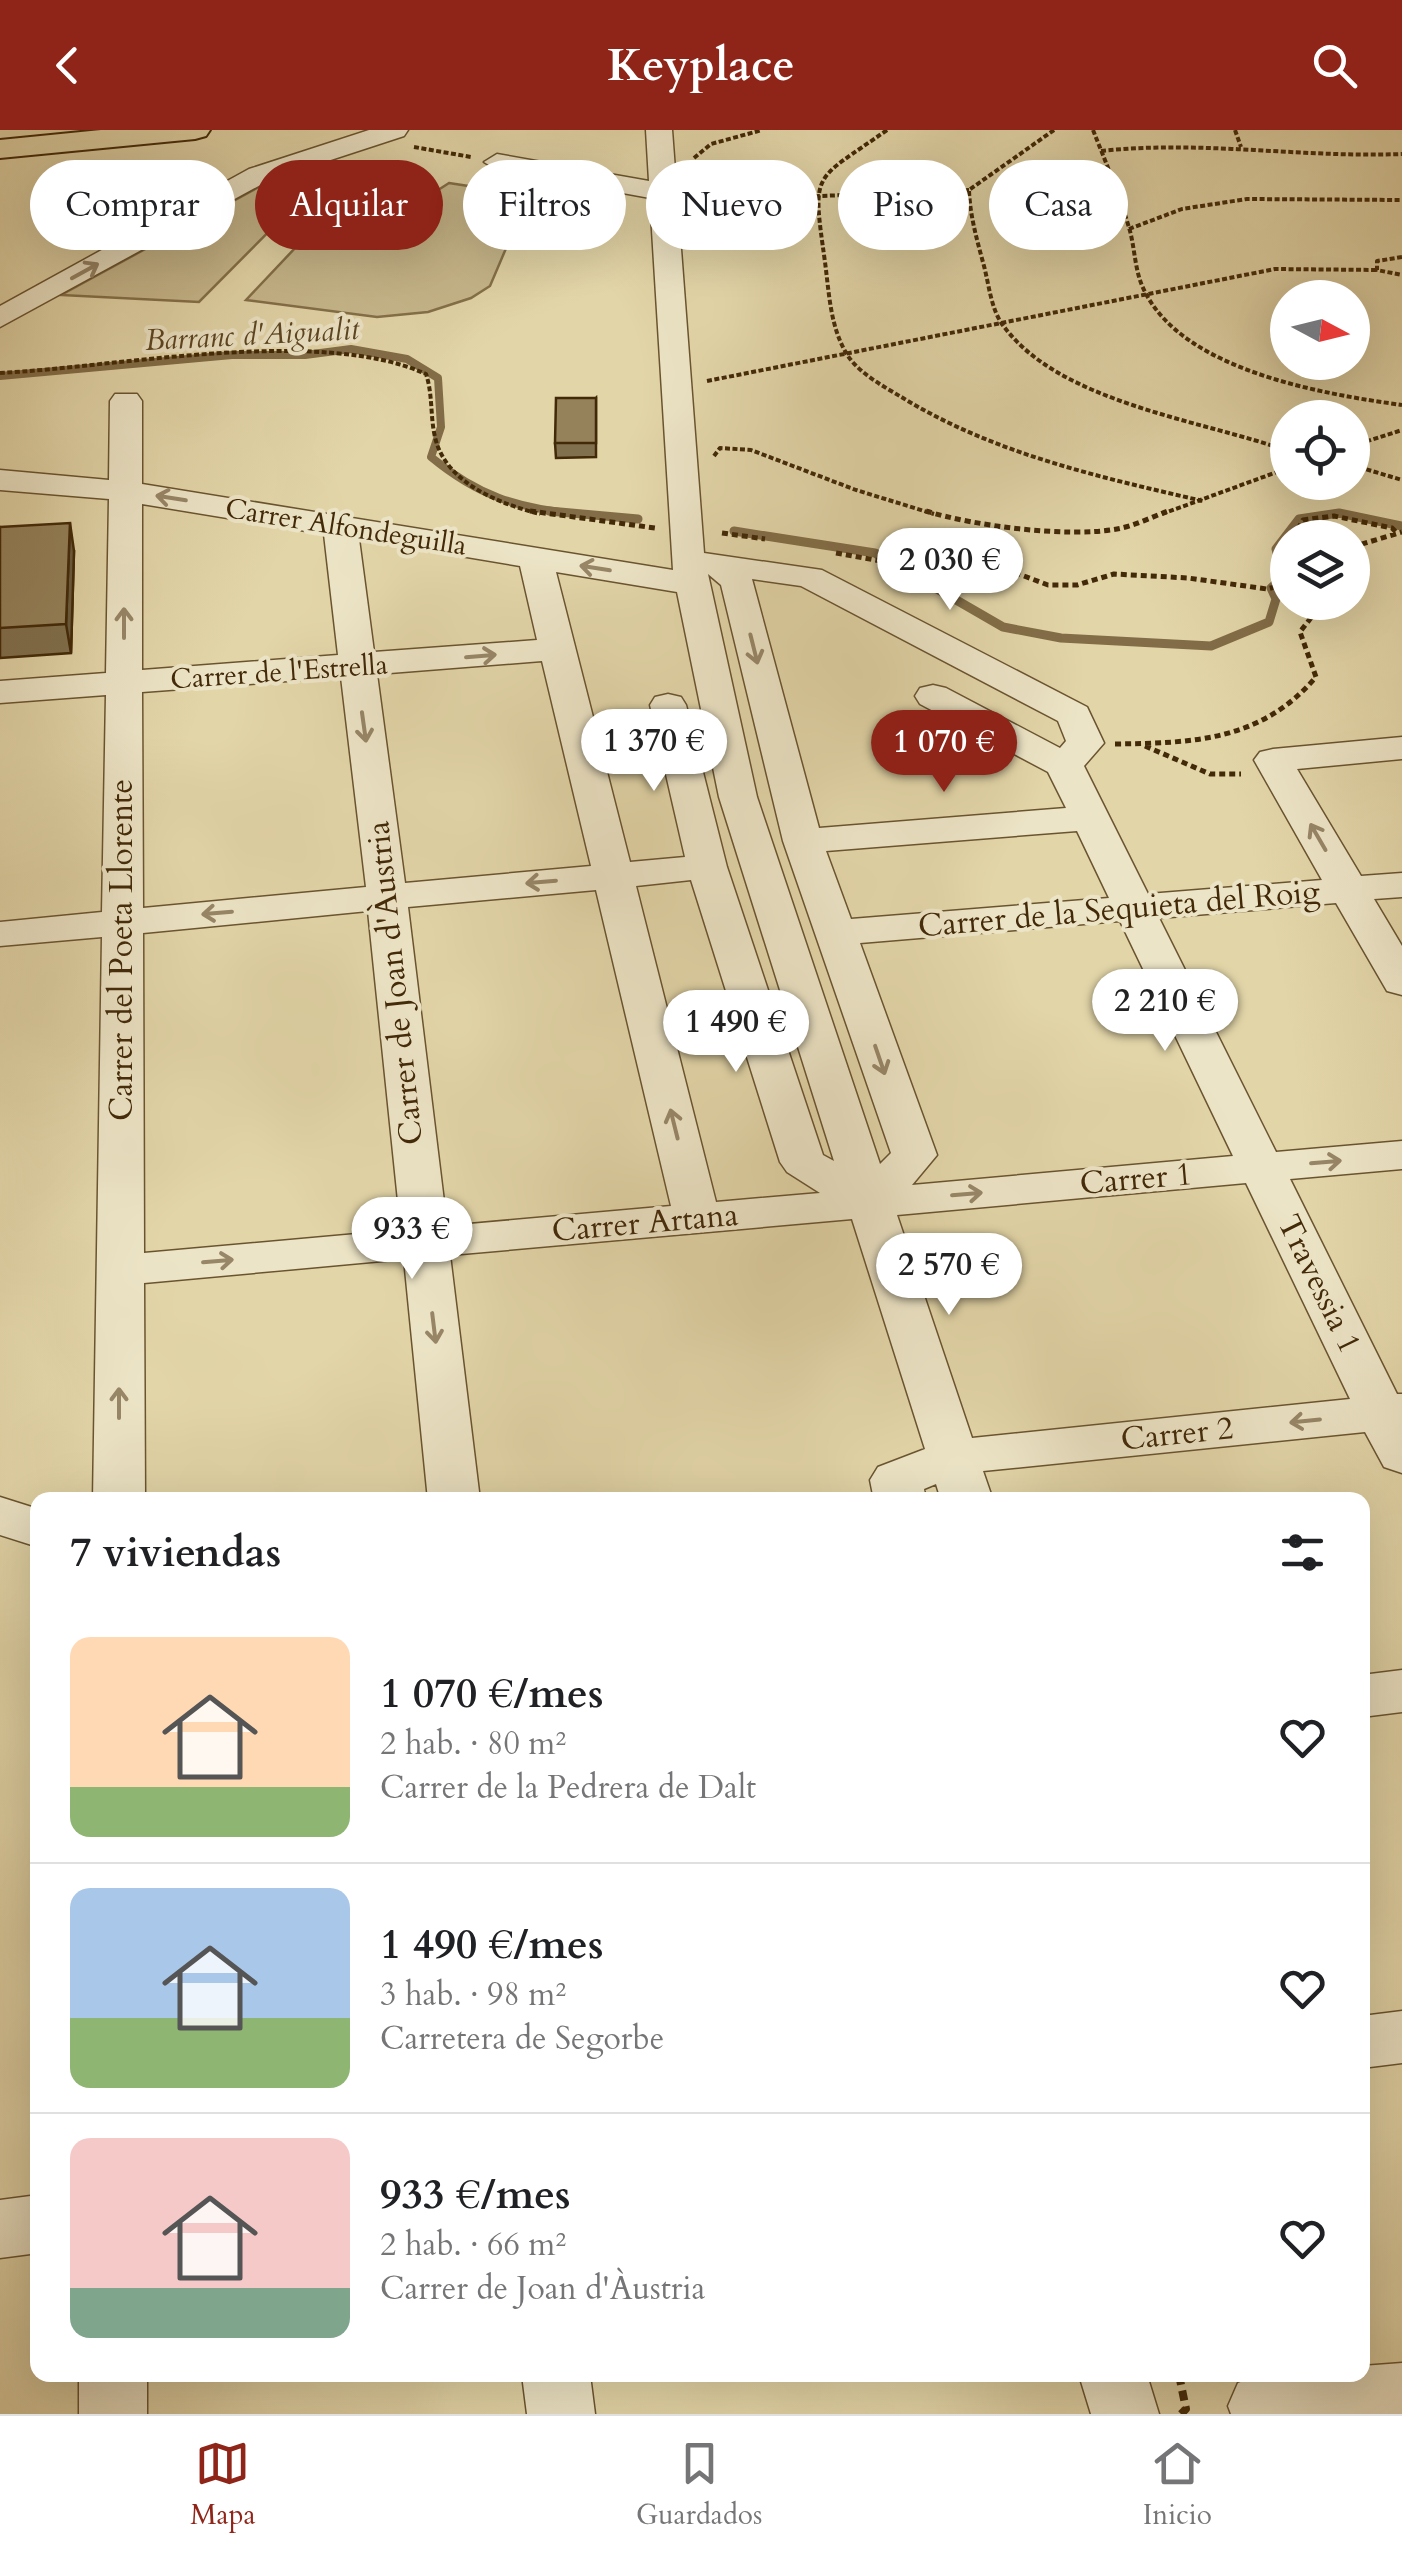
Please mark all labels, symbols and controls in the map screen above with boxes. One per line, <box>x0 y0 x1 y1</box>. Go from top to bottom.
text: Keyplace <box>607 35 795 96</box>
icon: back <box>40 38 95 93</box>
icon: search <box>1307 38 1362 93</box>
chip: Comprar <box>30 160 235 250</box>
chip: Alquilar <box>255 160 443 250</box>
chip: Filtros <box>463 160 626 250</box>
chip: Nuevo <box>646 160 818 250</box>
chip: Piso <box>838 160 969 250</box>
chip: Casa <box>989 160 1128 250</box>
one-way arrow <box>70 260 100 280</box>
north arrow <box>1270 280 1370 380</box>
map controls <box>1270 280 1370 620</box>
water label: Barranc d'Aigualit <box>144 309 362 361</box>
button: locate <box>1270 400 1370 500</box>
one-way arrow <box>155 488 188 507</box>
street label: Carrer Alfondeguilla <box>223 489 469 565</box>
button: layers <box>1270 520 1370 620</box>
pin: 2 030 € <box>858 528 1042 613</box>
text: 2 030 € <box>899 538 1001 582</box>
one-way arrow <box>580 558 612 577</box>
one-way arrow <box>115 607 134 639</box>
one-way arrow <box>746 633 765 664</box>
street label: Carrer de l'Estrella <box>169 645 389 699</box>
one-way arrow <box>465 646 497 665</box>
pin: 1 370 € <box>562 709 746 794</box>
one-way arrow <box>356 710 374 743</box>
pin: 1 070 € <box>852 710 1036 795</box>
text: 1 370 € <box>603 719 705 763</box>
text: 1 070 € <box>893 720 995 764</box>
street label: Carrer del Poeta Llorente <box>100 779 144 1121</box>
street label: Carrer de Joan d'Àustria <box>356 819 434 1147</box>
one-way arrow <box>1308 823 1328 852</box>
street label: Carrer de la Sequieta del Roig <box>916 870 1322 948</box>
one-way arrow <box>525 873 557 892</box>
one-way arrow <box>202 904 234 923</box>
pin: 2 210 € <box>1073 969 1257 1054</box>
text: 2 210 € <box>1114 979 1216 1023</box>
pin: 1 490 € <box>644 990 828 1075</box>
text: 1 490 € <box>685 1000 787 1044</box>
one-way arrow <box>872 1043 890 1074</box>
one-way arrow <box>664 1109 682 1141</box>
street label: Carrer 1 <box>1078 1152 1194 1206</box>
one-way arrow <box>1309 1153 1341 1172</box>
one-way arrow <box>951 1185 983 1204</box>
street label: Carrer Artana <box>550 1193 740 1253</box>
pin: 933 € <box>342 1197 482 1282</box>
text: 933 € <box>374 1207 450 1251</box>
street label: Travessia 1 <box>1267 1207 1371 1361</box>
pin: 2 570 € <box>857 1233 1041 1318</box>
text: 2 570 € <box>898 1243 1000 1287</box>
one-way arrow <box>201 1252 233 1271</box>
one-way arrow <box>425 1311 444 1344</box>
one-way arrow <box>110 1387 129 1419</box>
street label: Carrer 2 <box>1119 1406 1235 1462</box>
one-way arrow <box>1289 1412 1322 1431</box>
text: 7 viviendas <box>70 1524 281 1581</box>
icon: filters <box>1275 1525 1330 1580</box>
text: 1 070 €/mes <box>380 1665 603 1722</box>
icon: home <box>150 1677 270 1797</box>
icon: heart <box>1275 1710 1330 1765</box>
text: 2 hab. · 80 m² <box>380 1722 566 1766</box>
text: Carrer de la Pedrera de Dalt <box>380 1766 756 1810</box>
text: 1 490 €/mes <box>380 1916 603 1973</box>
icon: home <box>150 1928 270 2048</box>
icon: heart <box>1275 1961 1330 2016</box>
text: 3 hab. · 98 m² <box>380 1973 566 2017</box>
text: Carretera de Segorbe <box>380 2017 664 2061</box>
text: 933 €/mes <box>380 2166 571 2223</box>
icon: home <box>150 2178 270 2298</box>
icon: heart <box>1275 2211 1330 2266</box>
text: 2 hab. · 66 m² <box>380 2223 566 2267</box>
text: Carrer de Joan d'Àustria <box>380 2267 705 2311</box>
tab: Mapa <box>190 2436 256 2534</box>
tab: Guardados <box>636 2436 762 2534</box>
tab: Inicio <box>1143 2436 1212 2534</box>

